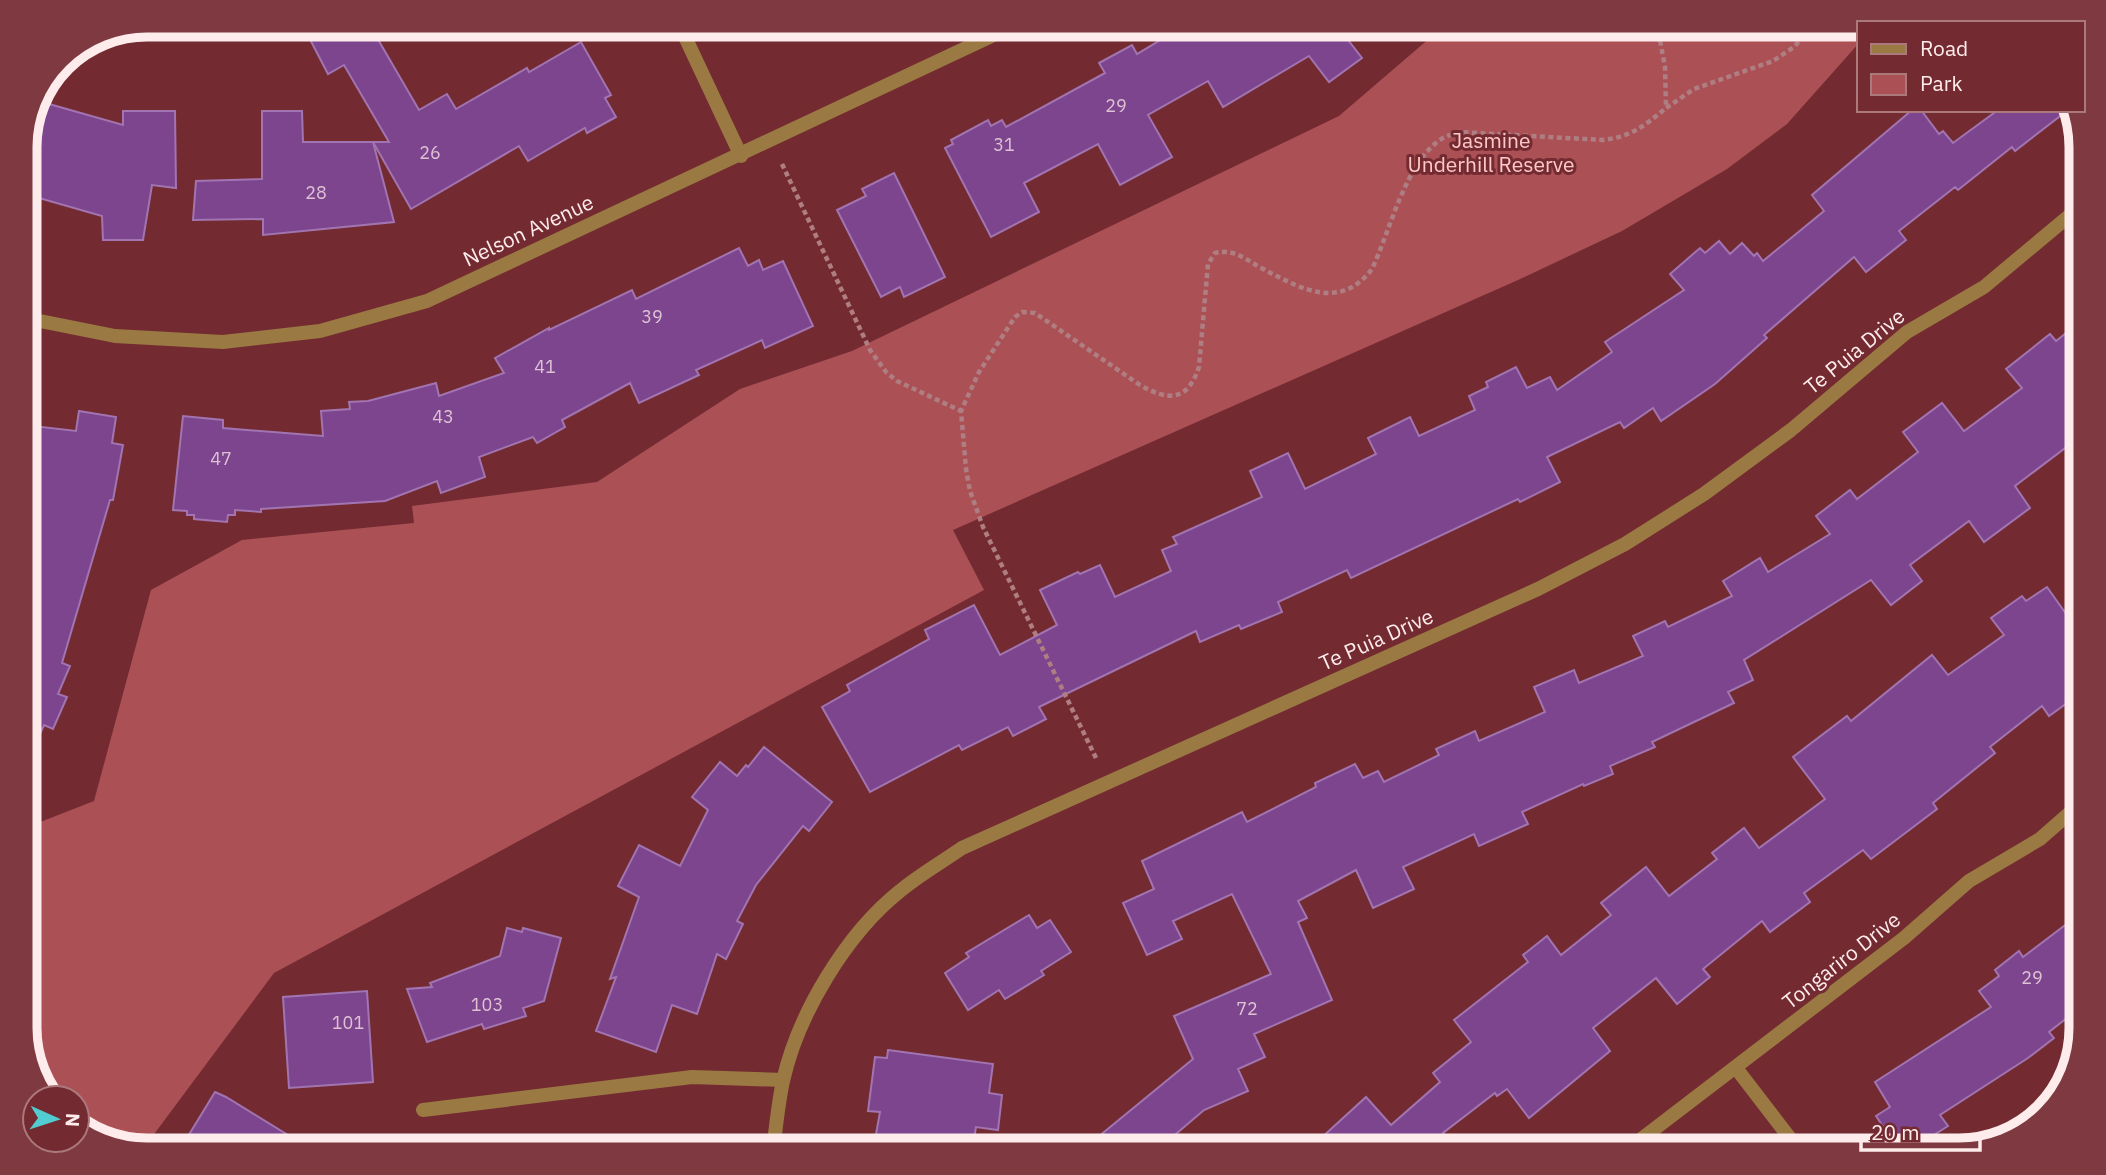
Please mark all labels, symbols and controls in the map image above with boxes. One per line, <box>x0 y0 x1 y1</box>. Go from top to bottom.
legend <box>1857 21 2085 112</box>
text: Road <box>1920 34 1968 62</box>
text: Park <box>1920 69 1963 97</box>
house number: 29 <box>1105 94 1127 117</box>
park label: Jasmine Underhill Reserve <box>1407 126 1575 178</box>
house number: 31 <box>993 133 1015 156</box>
house number: 26 <box>419 141 441 164</box>
house number: 28 <box>305 181 327 204</box>
street label: Nelson Avenue <box>458 188 598 272</box>
street label: Te Puia Drive <box>1798 302 1910 400</box>
house number: 39 <box>641 305 663 328</box>
house number: 41 <box>534 355 556 378</box>
house number: 43 <box>432 405 454 428</box>
house number: 47 <box>210 447 232 470</box>
street label: Te Puia Drive <box>1315 601 1437 677</box>
street label: Tongariro Drive <box>1776 905 1906 1015</box>
house number: 29 <box>2021 966 2043 989</box>
house number: 103 <box>471 993 503 1016</box>
house number: 72 <box>1236 997 1258 1020</box>
house number: 101 <box>332 1011 364 1034</box>
north arrow <box>21 1084 91 1154</box>
scale bar <box>1861 1108 1980 1152</box>
text: N <box>61 1112 85 1127</box>
text: 20 m <box>1871 1118 1920 1146</box>

